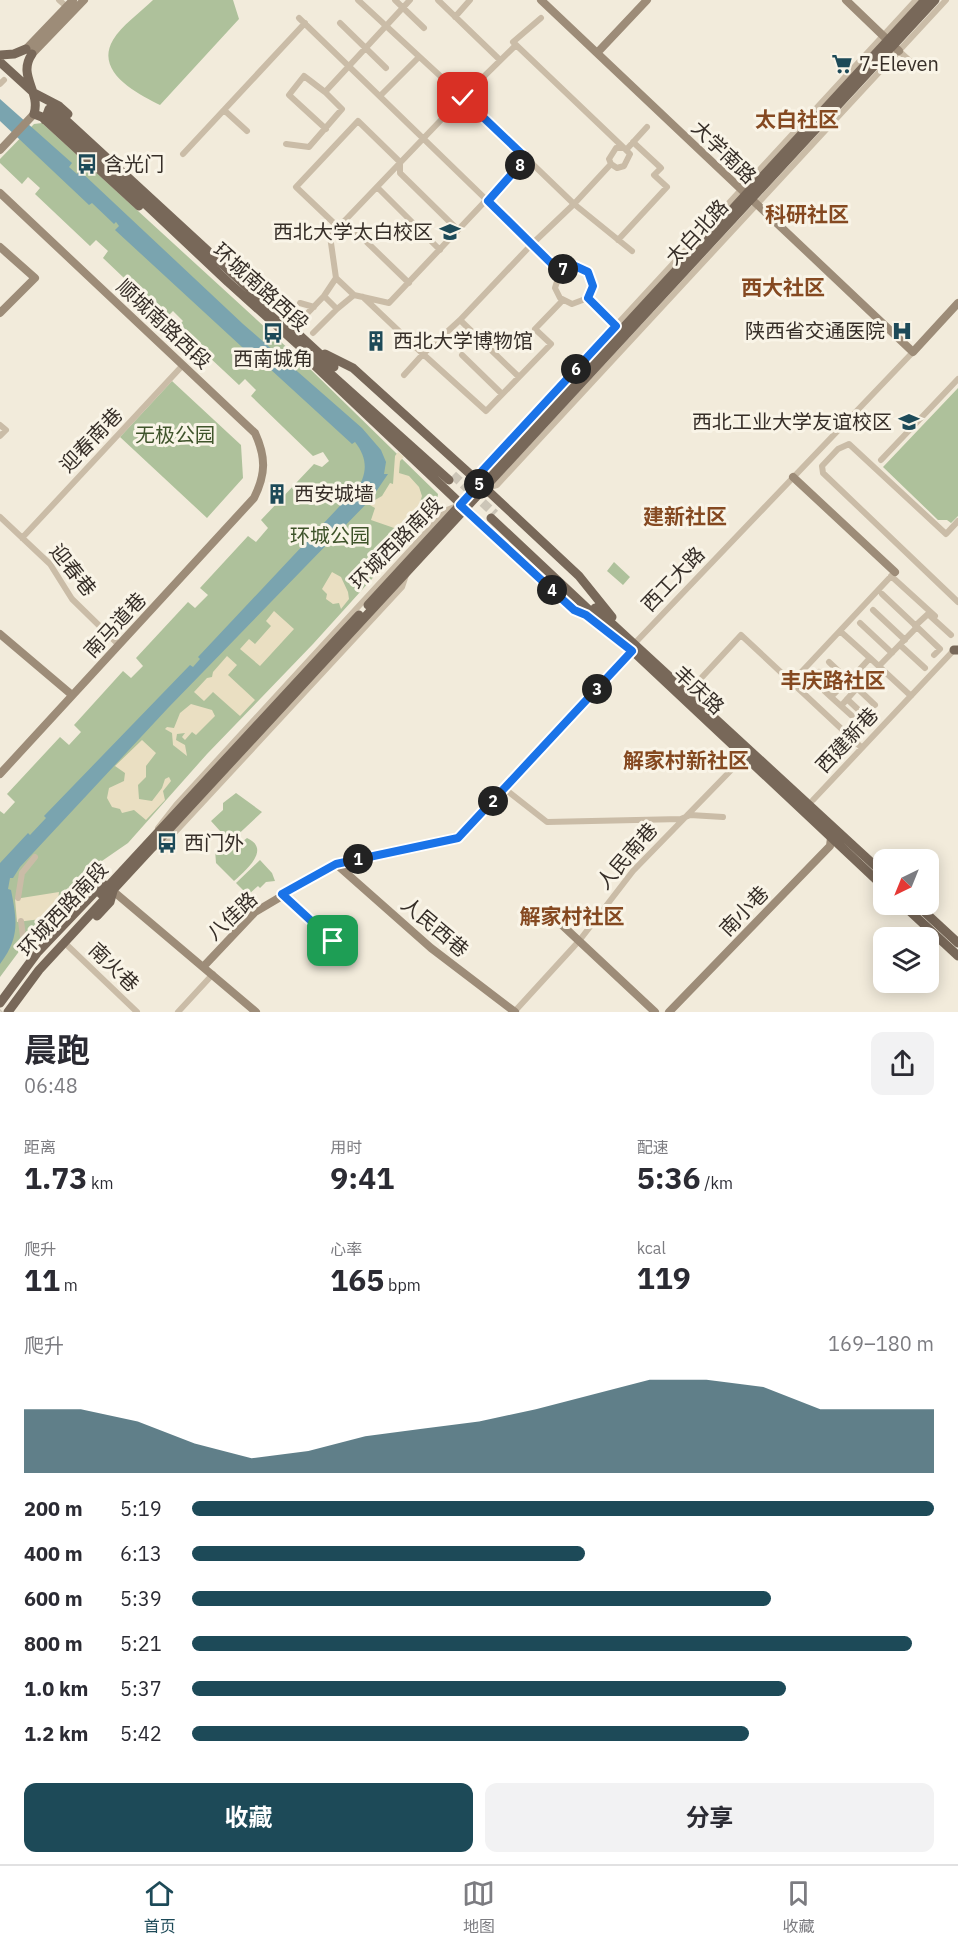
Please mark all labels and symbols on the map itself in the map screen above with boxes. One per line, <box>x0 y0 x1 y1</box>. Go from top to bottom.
place label: 7-Eleven <box>859 50 939 77</box>
supermarket icon: 7-Eleven <box>830 52 854 76</box>
pin <box>437 72 488 123</box>
district label: 太白社区 <box>755 105 839 133</box>
street label: 大学南路 <box>686 114 762 189</box>
place label: 含光门 <box>104 150 164 177</box>
pin: 8 <box>505 150 535 180</box>
bus stop icon: 含光门 <box>75 152 99 176</box>
street label: 太白北路 <box>659 193 734 270</box>
district label: 科研社区 <box>765 200 849 228</box>
place label: 西北大学太白校区 <box>273 218 433 245</box>
school or university icon: 西北大学太白校区 <box>438 220 462 244</box>
street label: 环城南路西段 <box>208 236 315 337</box>
pin: 7 <box>548 254 578 284</box>
street label: 顺城南路西段 <box>111 273 217 374</box>
district label: 西大社区 <box>741 273 825 301</box>
place label: 陕西省交通医院 <box>745 317 885 344</box>
hospital icon: 陕西省交通医院 <box>890 319 914 343</box>
bus stop icon: 西南城角 <box>261 321 285 345</box>
place label: 西北大学博物馆 <box>393 327 533 354</box>
building icon: 西北大学博物馆 <box>364 329 388 353</box>
place label: 西南城角 <box>233 345 313 372</box>
pin: 6 <box>561 354 591 384</box>
street label: 迎春南巷 <box>53 402 128 478</box>
place label: 西北工业大学友谊校区 <box>692 408 892 435</box>
school or university icon: 西北工业大学友谊校区 <box>897 410 921 434</box>
park label: 无极公园 <box>135 421 215 448</box>
pin: 5 <box>464 469 494 499</box>
place label: 西安城墙 <box>294 480 374 507</box>
building icon: 西安城墙 <box>265 482 289 506</box>
street label: 环城西路南段 <box>344 491 448 595</box>
district label: 建新社区 <box>643 502 727 530</box>
park label: 环城公园 <box>290 522 370 549</box>
street label: 迎春巷 <box>44 538 103 601</box>
street label: 西工大路 <box>635 541 710 617</box>
pin: 4 <box>537 575 567 605</box>
street label: 南马道巷 <box>77 586 152 663</box>
street label: 丰庆路 <box>668 659 730 720</box>
district label: 丰庆路社区 <box>781 666 886 694</box>
pin: 3 <box>582 674 612 704</box>
street label: 西建新巷 <box>809 701 884 778</box>
district label: 解家村新社区 <box>623 746 749 774</box>
pin: 2 <box>478 786 508 816</box>
street label: 人民南巷 <box>590 817 663 895</box>
place label: 西门外 <box>184 829 244 856</box>
bus stop icon: 西门外 <box>155 831 179 855</box>
pin: 1 <box>343 844 373 874</box>
north arrow <box>873 849 939 915</box>
street label: 环城西路南段 <box>12 856 113 962</box>
street label: 南小巷 <box>713 880 774 942</box>
street label: 八佳路 <box>201 885 263 946</box>
street label: 人民西巷 <box>396 891 475 963</box>
district label: 解家村社区 <box>520 902 625 930</box>
pin <box>307 915 358 966</box>
street label: 南火巷 <box>83 936 145 997</box>

